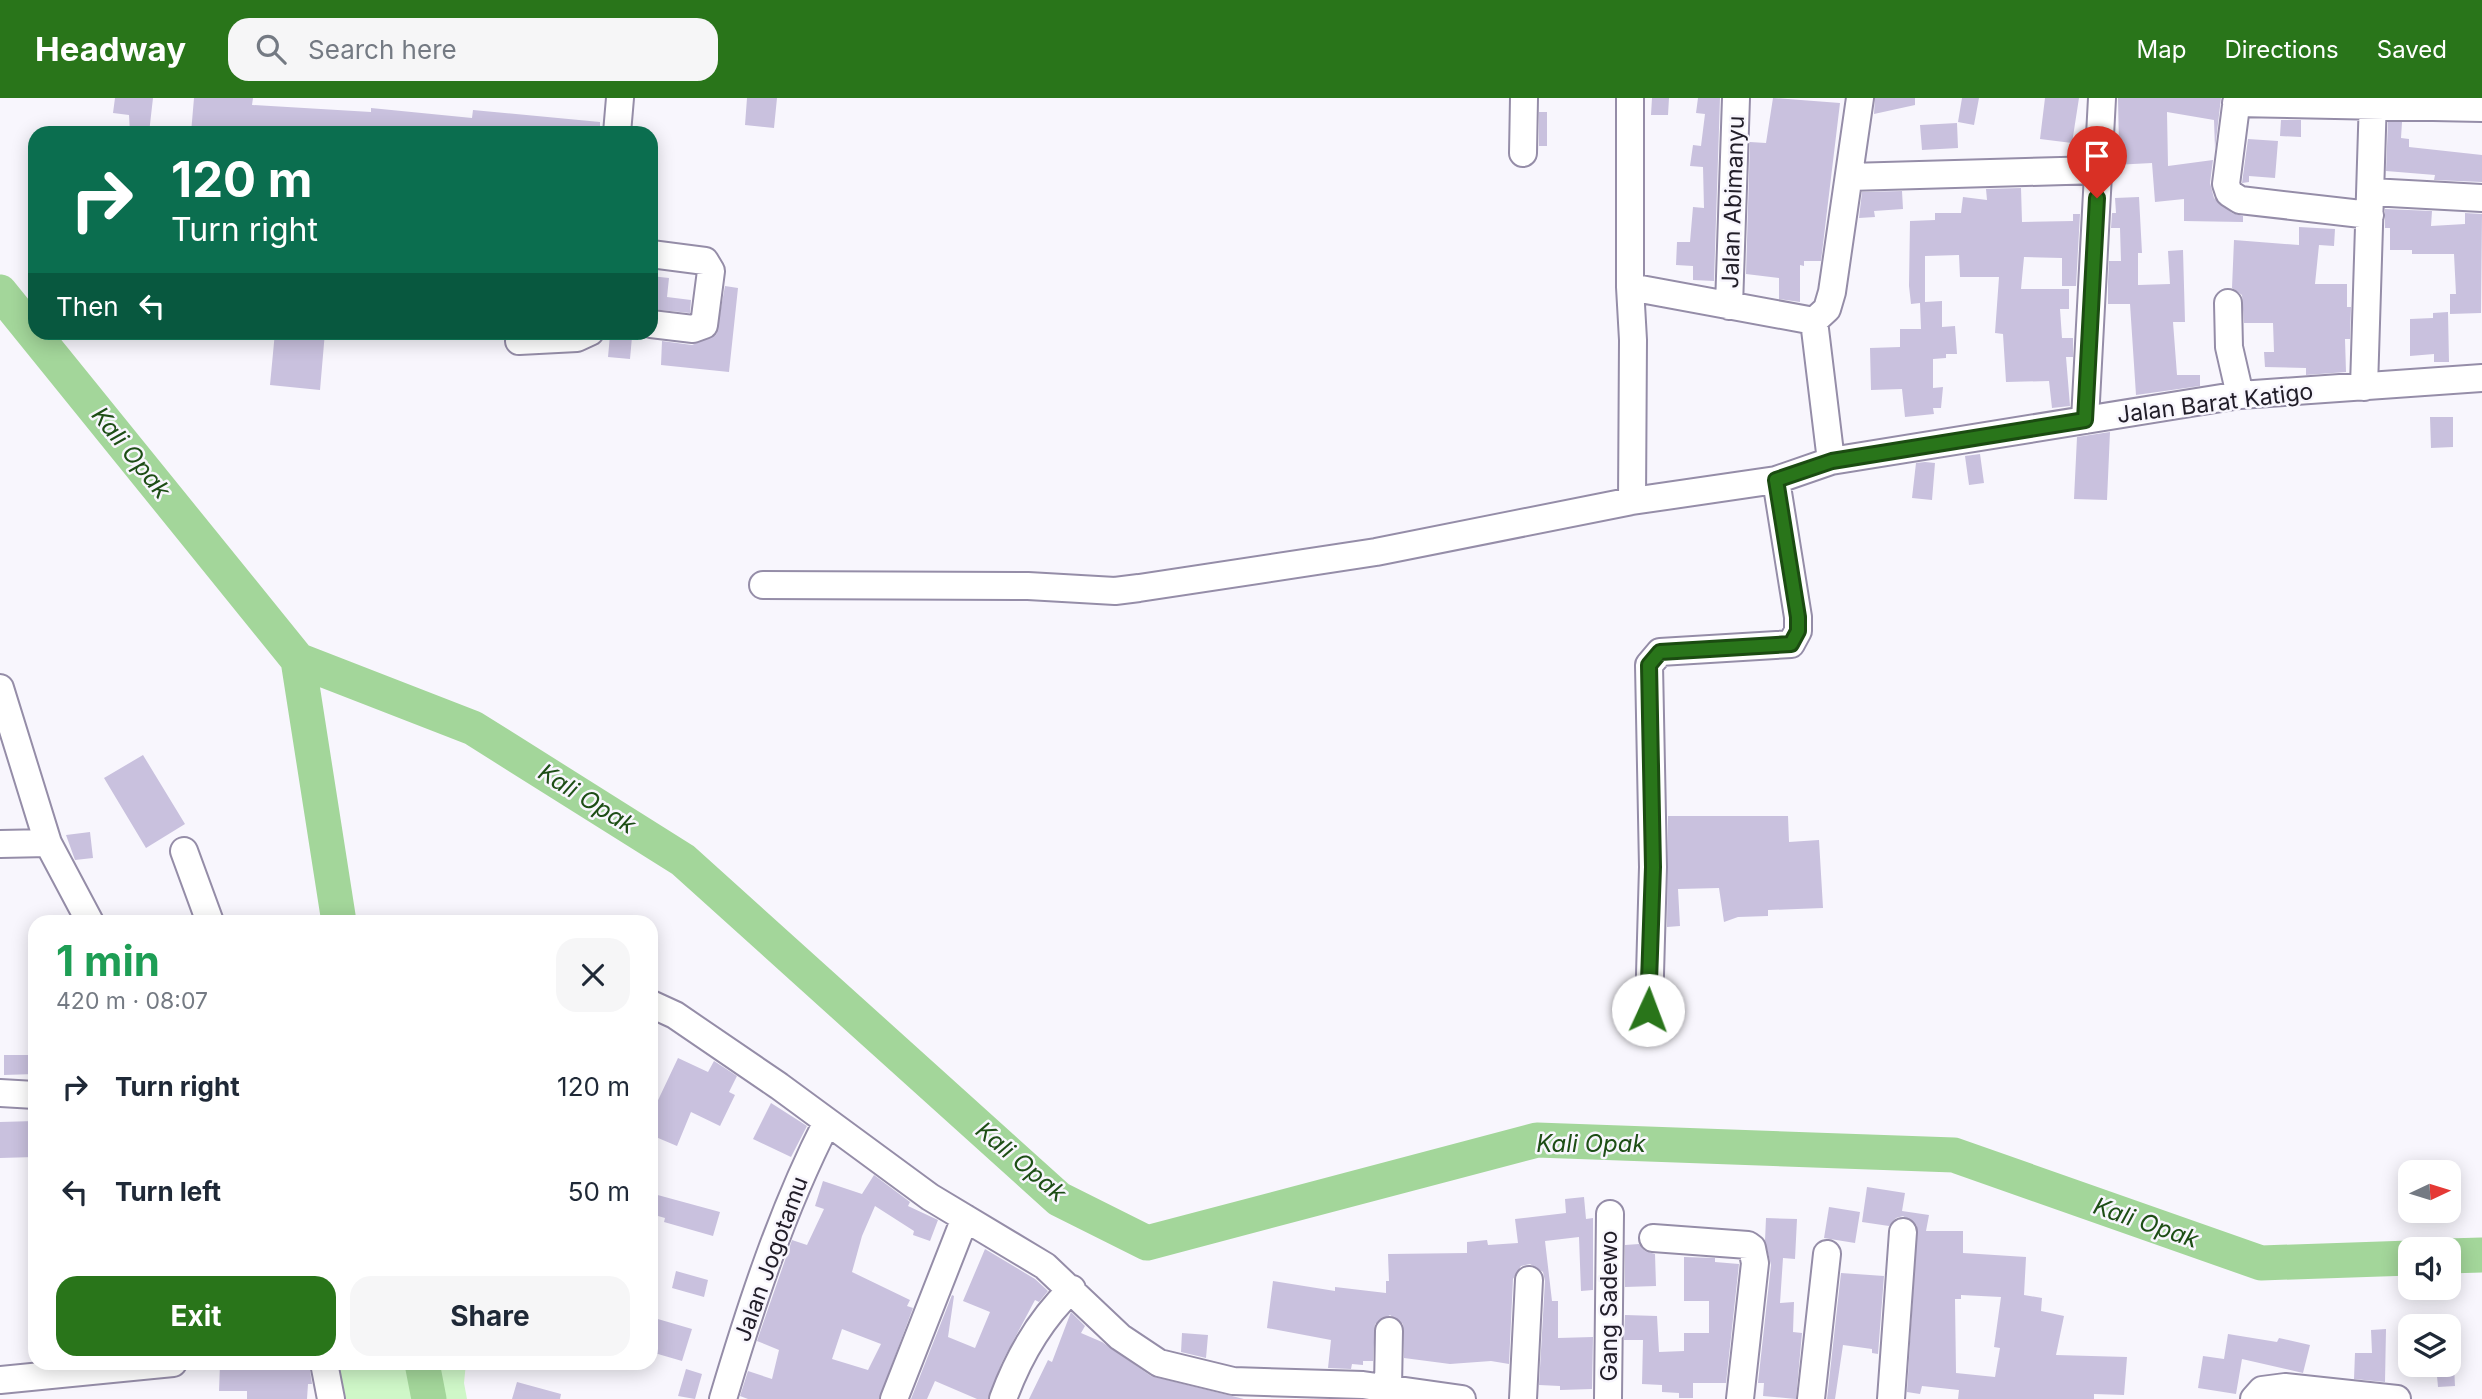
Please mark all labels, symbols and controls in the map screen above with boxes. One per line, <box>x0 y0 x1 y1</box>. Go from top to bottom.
search box <box>228 18 718 81</box>
text: Headway <box>35 29 186 69</box>
icon: search <box>252 30 290 68</box>
text: Search here <box>308 34 457 65</box>
text: Map <box>2137 35 2186 64</box>
text: Directions <box>2224 35 2339 64</box>
text: Saved <box>2377 35 2447 64</box>
street label: Jalan Abimanyu <box>1716 115 1750 289</box>
pin <box>2067 126 2127 198</box>
icon: arrive <box>2078 137 2116 175</box>
text: 120 m <box>171 150 312 209</box>
icon: right <box>56 154 147 245</box>
text: Turn right <box>171 210 318 249</box>
icon: left <box>133 287 171 325</box>
text: Then <box>56 291 119 322</box>
street label: Jalan Barat Katigo <box>2115 377 2315 429</box>
water label: Kali Opak <box>86 401 178 505</box>
water label: Kali Opak <box>533 757 642 840</box>
text: 1 min <box>56 935 160 986</box>
button: close <box>556 938 630 1012</box>
position arrow <box>1611 973 1685 1047</box>
text: 420 m · 08:07 <box>56 987 208 1015</box>
icon: right <box>56 1068 94 1106</box>
text: Turn right <box>115 1071 240 1102</box>
text: 120 m <box>557 1071 630 1102</box>
water label: Kali Opak <box>970 1115 1073 1208</box>
water label: Kali Opak <box>1536 1129 1646 1158</box>
north arrow <box>2398 1160 2460 1223</box>
map controls <box>2398 1160 2461 1377</box>
icon: left <box>56 1173 94 1211</box>
street label: Jalan Jogotamu <box>728 1173 814 1345</box>
text: Turn left <box>115 1176 221 1207</box>
text: 50 m <box>568 1176 630 1207</box>
water label: Kali Opak <box>2090 1191 2203 1254</box>
street label: Gang Sadewo <box>1595 1230 1623 1382</box>
button: sound <box>2398 1237 2461 1300</box>
button: Exit <box>56 1276 336 1356</box>
button: Share <box>350 1276 630 1356</box>
button: layers <box>2398 1314 2461 1377</box>

